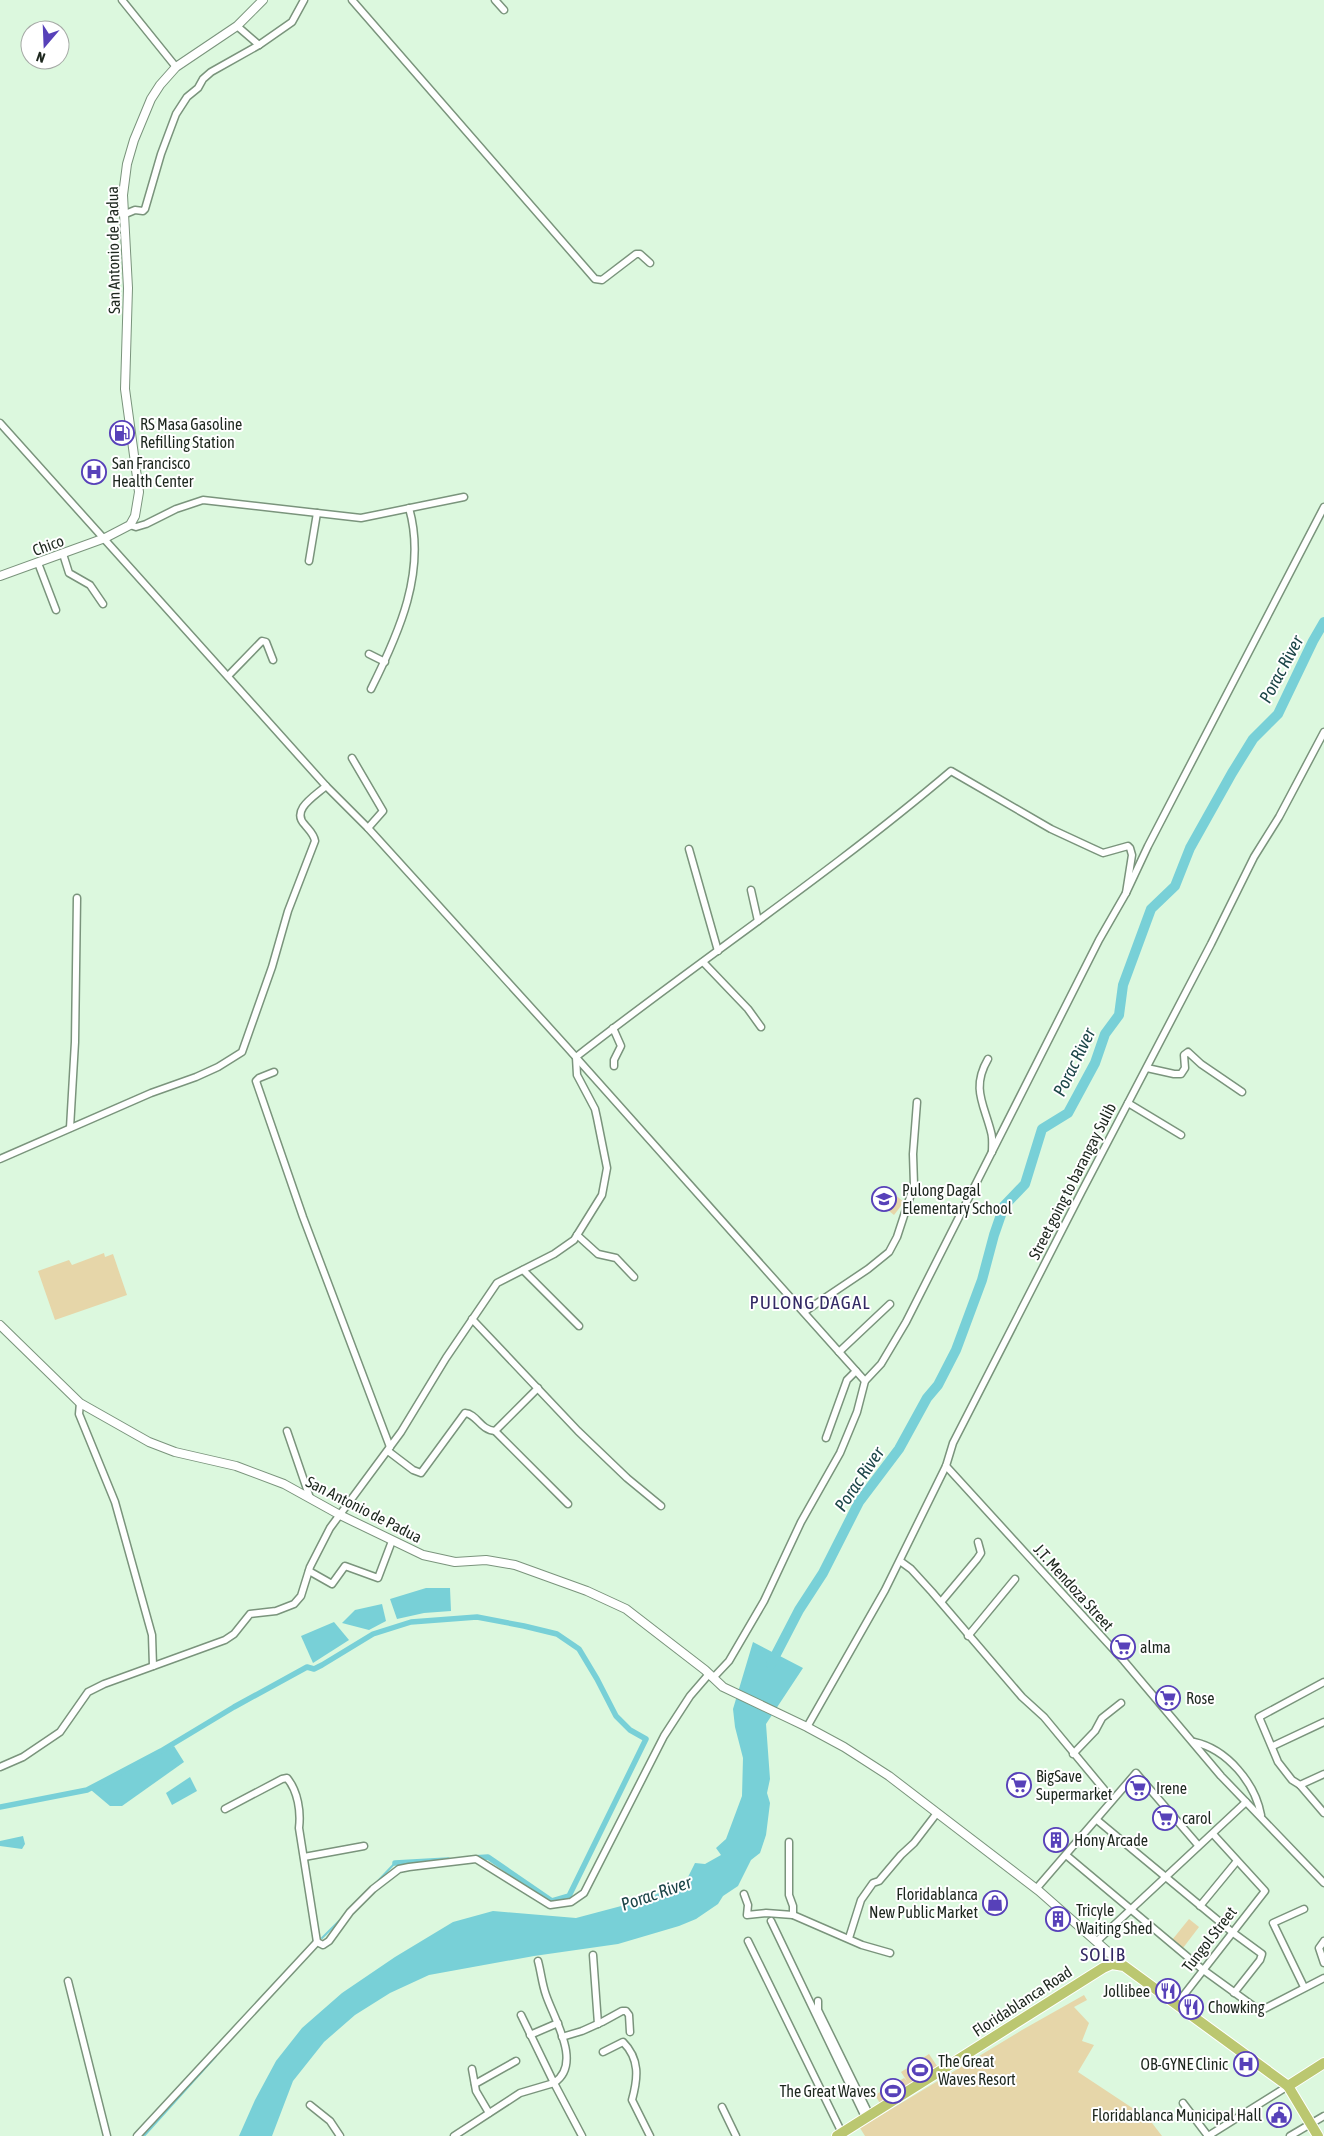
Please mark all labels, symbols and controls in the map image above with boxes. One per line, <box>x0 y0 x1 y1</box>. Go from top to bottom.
north arrow <box>20 20 70 70</box>
text: N <box>34 48 47 66</box>
street label: San Antonio de Padua <box>103 186 123 314</box>
place label: RS Masa Gasoline Refilling Station <box>140 415 242 452</box>
fuel station icon: RS Masa Gasoline Refilling Station <box>109 420 135 446</box>
place label: San Francisco Health Center <box>112 454 194 490</box>
hospital icon: San Francisco Health Center <box>81 459 107 485</box>
street label: Chico <box>30 531 66 559</box>
water label: Porac River <box>1255 631 1308 706</box>
water label: Porac River <box>1049 1024 1100 1100</box>
street label: Street going to barangay Sulib <box>1025 1100 1120 1263</box>
place label: Pulong Dagal Elementary School <box>902 1181 1013 1218</box>
school or university icon: Pulong Dagal Elementary School <box>871 1186 897 1212</box>
district label: PULONG DAGAL <box>749 1291 871 1313</box>
water label: Porac River <box>830 1442 889 1515</box>
street label: San Antonio de Padua <box>303 1472 425 1546</box>
street label: J.T. Mendoza Street <box>1030 1540 1118 1634</box>
supermarket icon: alma <box>1110 1634 1136 1660</box>
place label: alma <box>1140 1638 1171 1656</box>
supermarket icon: Rose <box>1155 1685 1181 1711</box>
place label: Rose <box>1186 1689 1214 1707</box>
place label: BigSave Supermarket <box>1036 1767 1113 1804</box>
supermarket icon: BigSave Supermarket <box>1006 1772 1032 1798</box>
supermarket icon: Irene <box>1125 1775 1151 1801</box>
place label: Irene <box>1156 1779 1187 1797</box>
supermarket icon: carol <box>1152 1805 1178 1831</box>
place label: carol <box>1182 1809 1213 1827</box>
building icon: Hony Arcade <box>1043 1827 1069 1853</box>
place label: Hony Arcade <box>1074 1831 1148 1850</box>
water label: Porac River <box>618 1871 695 1915</box>
place label: Floridablanca New Public Market <box>869 1885 978 1921</box>
shop icon: Floridablanca New Public Market <box>982 1890 1008 1916</box>
place label: Tricyle Waiting Shed <box>1076 1901 1153 1938</box>
street label: Tungol Street <box>1178 1903 1241 1976</box>
building icon: Tricyle Waiting Shed <box>1045 1906 1071 1932</box>
district label: SOLIB <box>1080 1943 1126 1965</box>
street label: Floridablanca Road <box>969 1962 1075 2040</box>
restaurant icon: Jollibee <box>1155 1978 1181 2004</box>
place label: Jollibee <box>1103 1982 1150 2000</box>
restaurant icon: Chowking <box>1178 1994 1204 2020</box>
place label: Chowking <box>1208 1998 1265 2017</box>
hospital icon: OB-GYNE Clinic <box>1233 2051 1259 2077</box>
place label: The Great Waves Resort <box>938 2052 1016 2088</box>
place label: OB-GYNE Clinic <box>1141 2055 1228 2073</box>
sports icon: The Great Waves Resort <box>907 2057 933 2083</box>
sports icon: The Great Waves <box>880 2078 906 2104</box>
place label: The Great Waves <box>779 2082 876 2100</box>
public building icon: Floridablanca Municipal Hall <box>1266 2102 1292 2128</box>
place label: Floridablanca Municipal Hall <box>1092 2106 1263 2125</box>

